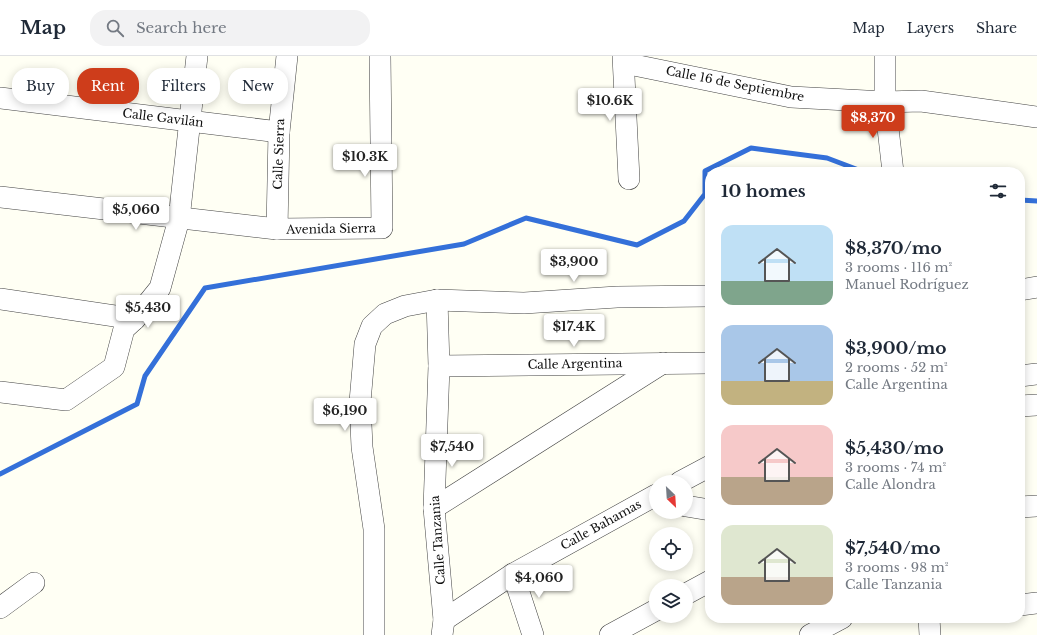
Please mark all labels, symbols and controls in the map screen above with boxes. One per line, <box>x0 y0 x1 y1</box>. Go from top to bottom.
search box <box>90 10 370 46</box>
text: Map <box>20 16 66 39</box>
icon: search <box>104 17 126 39</box>
text: Search here <box>136 18 227 37</box>
text: Map <box>852 19 885 37</box>
text: Layers <box>907 19 954 37</box>
text: Share <box>976 19 1017 37</box>
street label: Calle 16 de Septiembre <box>665 63 806 104</box>
chip: Buy <box>12 68 69 104</box>
chip: Rent <box>77 68 139 104</box>
chip: Filters <box>147 68 220 104</box>
chip: New <box>228 68 288 104</box>
pin: $10.6K <box>577 88 643 122</box>
text: $10.6K <box>587 92 633 109</box>
street label: Calle Gavilán <box>122 105 204 130</box>
pin: $8,370 <box>840 105 906 139</box>
text: $8,370 <box>851 109 895 126</box>
street label: Calle Sierra <box>270 118 287 190</box>
pin: $10.3K <box>332 144 398 178</box>
text: $10.3K <box>342 148 388 165</box>
icon: filters <box>987 180 1009 202</box>
text: 10 homes <box>721 181 806 202</box>
pin: $5,060 <box>103 197 169 231</box>
text: $5,060 <box>112 201 160 218</box>
street label: Avenida Sierra <box>285 220 376 237</box>
text: $8,370/mo <box>845 238 942 259</box>
icon: home <box>753 241 801 289</box>
pin: $3,900 <box>541 249 607 283</box>
text: $3,900 <box>550 253 598 270</box>
text: 3 rooms · 116 m² <box>845 259 952 276</box>
text: Manuel Rodríguez <box>845 276 969 293</box>
pin: $5,430 <box>115 295 181 329</box>
text: $5,430 <box>125 299 171 316</box>
pin: $17.4K <box>541 314 607 348</box>
text: $17.4K <box>553 318 595 335</box>
text: $3,900/mo <box>845 338 947 359</box>
icon: home <box>753 341 801 389</box>
street label: Calle Argentina <box>528 355 623 372</box>
text: 2 rooms · 52 m² <box>845 359 948 376</box>
text: Calle Argentina <box>845 376 948 393</box>
pin: $6,190 <box>312 398 378 432</box>
text: $6,190 <box>323 402 367 419</box>
pin: $7,540 <box>419 434 485 468</box>
text: $7,540 <box>430 438 474 455</box>
text: $5,430/mo <box>845 438 944 459</box>
icon: home <box>753 441 801 489</box>
text: 3 rooms · 74 m² <box>845 459 946 476</box>
north arrow <box>649 475 693 519</box>
map controls <box>649 475 693 623</box>
text: Calle Alondra <box>845 476 936 493</box>
street label: Calle Tanzania <box>427 494 448 585</box>
street label: Calle Bahamas <box>558 496 644 553</box>
button: locate <box>649 527 693 571</box>
text: $7,540/mo <box>845 538 941 559</box>
icon: home <box>753 541 801 589</box>
text: 3 rooms · 98 m² <box>845 559 948 576</box>
pin: $4,060 <box>506 565 572 599</box>
text: $4,060 <box>515 569 563 586</box>
text: Calle Tanzania <box>845 576 942 593</box>
button: layers <box>649 579 693 623</box>

